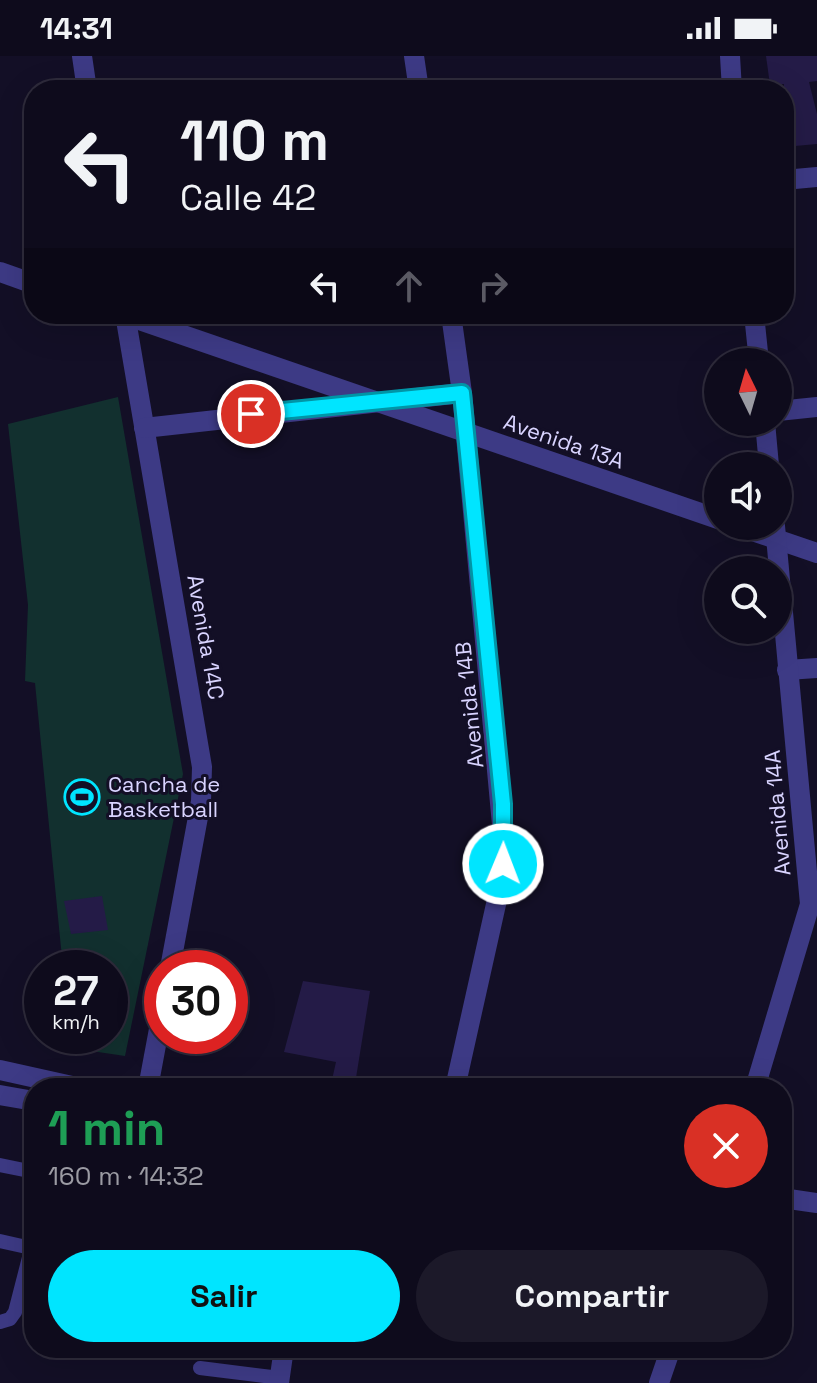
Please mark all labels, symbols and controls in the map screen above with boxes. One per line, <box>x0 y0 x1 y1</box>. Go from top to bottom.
text: 14:31 <box>40 9 113 48</box>
text: 110 m <box>180 105 329 176</box>
icon: left <box>48 112 152 216</box>
text: Calle 42 <box>180 175 316 221</box>
icon: left <box>303 264 347 308</box>
icon: ahead <box>387 264 431 308</box>
icon: right <box>471 264 515 308</box>
north arrow <box>704 348 792 436</box>
map controls <box>704 348 792 644</box>
pin <box>217 380 285 448</box>
icon: arrive <box>229 392 273 436</box>
street label: Avenida 13A <box>500 407 628 475</box>
button: sound <box>704 452 792 540</box>
button: search <box>704 556 792 644</box>
street label: Avenida 14C <box>181 572 231 702</box>
street label: Avenida 14B <box>448 641 490 769</box>
street label: Avenida 14A <box>758 749 796 877</box>
place label: Cancha de Basketball <box>108 770 220 823</box>
sports icon: Cancha de Basketball <box>63 778 101 816</box>
position arrow <box>461 822 545 906</box>
speed limit sign: 30 <box>144 950 248 1054</box>
text: 27 <box>53 966 99 1017</box>
text: km/h <box>52 1009 100 1035</box>
text: 1 min <box>48 1098 165 1159</box>
button: close <box>684 1104 768 1188</box>
text: 160 m · 14:32 <box>48 1159 204 1193</box>
button: Salir <box>48 1250 400 1342</box>
button: Compartir <box>416 1250 768 1342</box>

